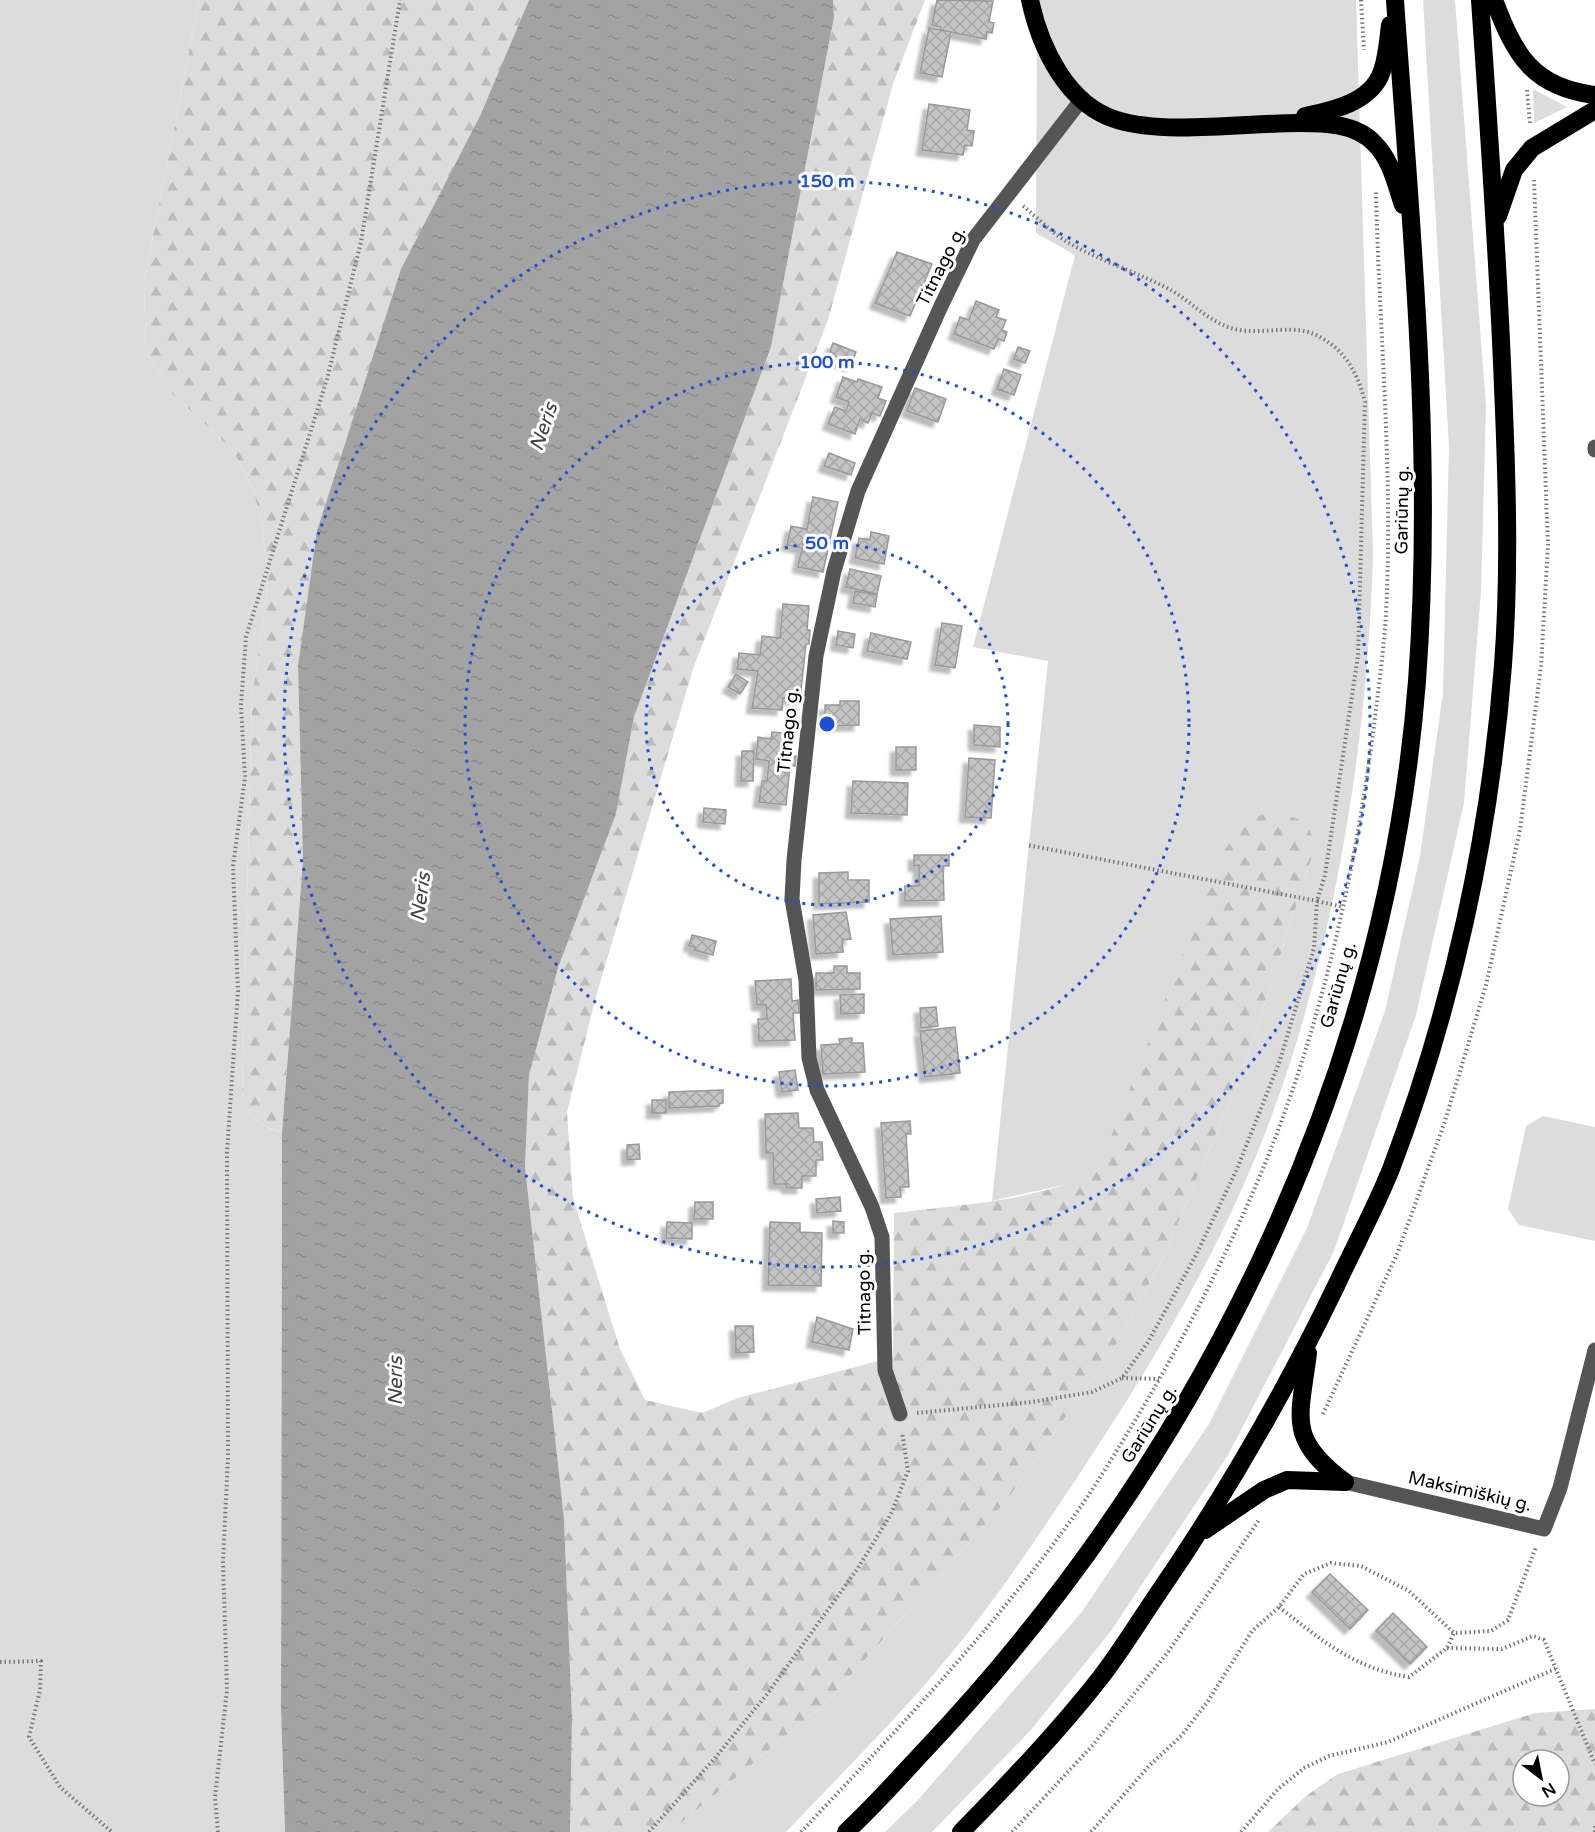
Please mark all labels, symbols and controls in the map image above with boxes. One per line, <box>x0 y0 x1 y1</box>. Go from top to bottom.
text: 150 m <box>799 170 855 192</box>
street label: Titnago g. <box>912 223 970 309</box>
text: 100 m <box>799 351 855 373</box>
water label: Neris <box>525 398 564 454</box>
street label: Gariūnų g. <box>1390 465 1414 555</box>
text: 50 m <box>805 532 849 554</box>
street label: Titnago g. <box>773 686 803 774</box>
centre of rings <box>817 714 837 734</box>
water label: Neris <box>406 870 437 923</box>
street label: Gariūnų g. <box>1315 939 1361 1031</box>
street label: Titnago g. <box>852 1249 876 1335</box>
water label: Neris <box>384 1355 408 1406</box>
street label: Gariūnų g. <box>1116 1381 1182 1467</box>
street label: Maksimiškių g. <box>1406 1466 1534 1516</box>
north arrow <box>1511 1748 1571 1808</box>
text: N <box>1538 1778 1559 1802</box>

